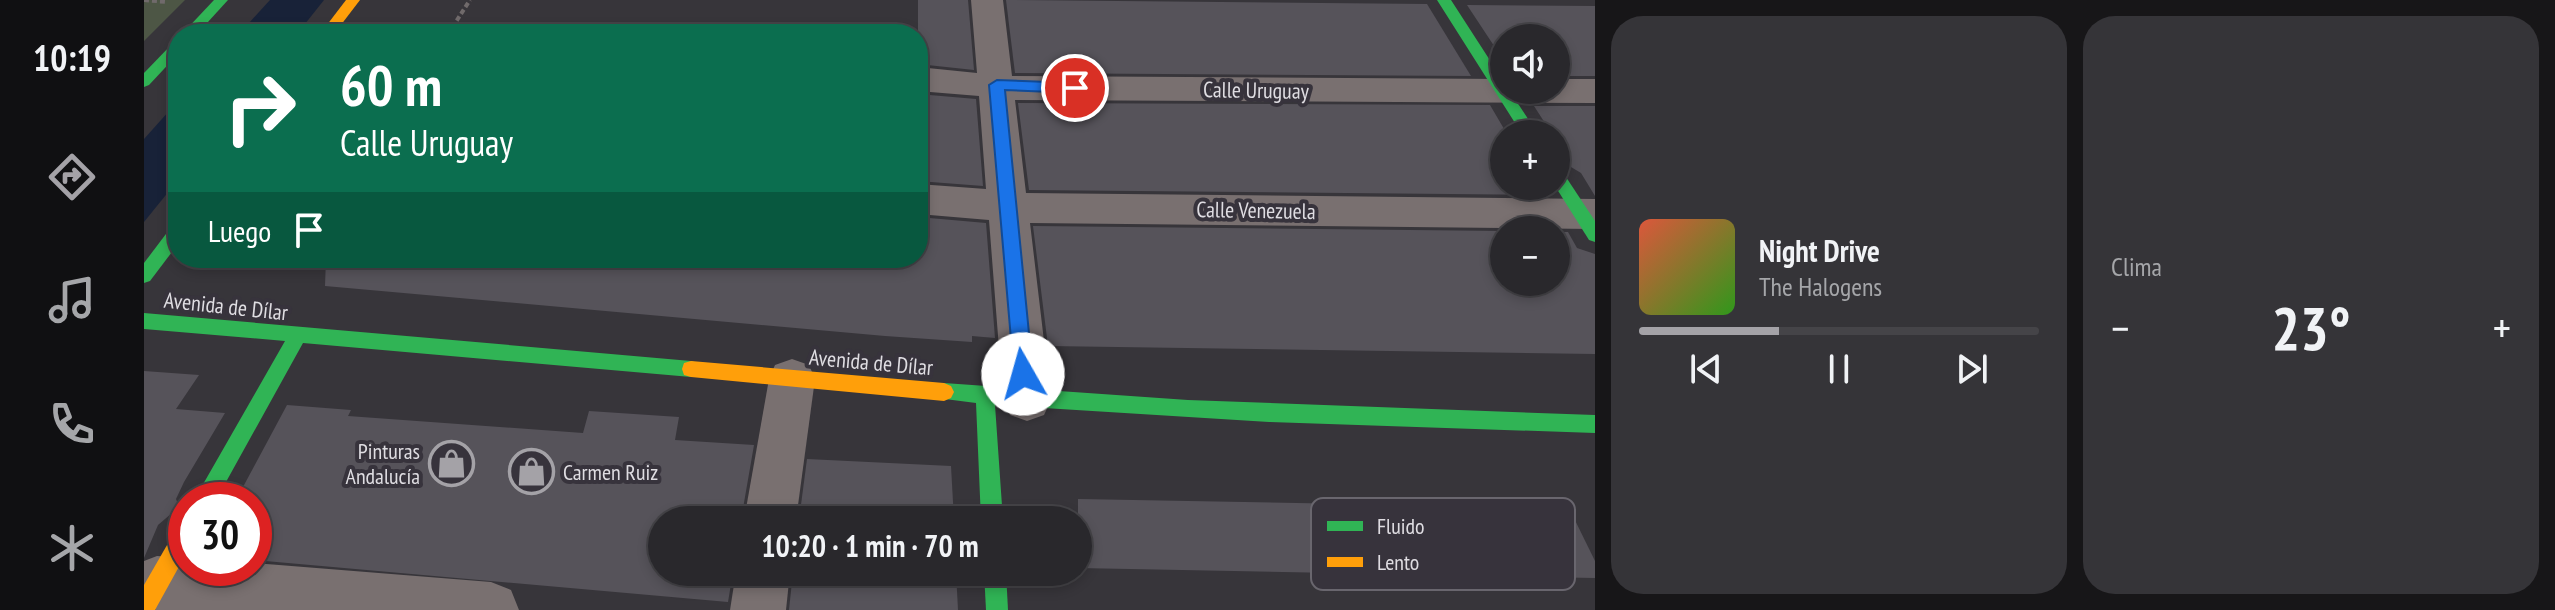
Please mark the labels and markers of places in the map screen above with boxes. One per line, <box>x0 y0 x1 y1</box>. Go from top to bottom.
pin <box>1041 54 1109 122</box>
place label: Pinturas Andalucía <box>346 437 420 490</box>
shop icon: Pinturas Andalucía <box>427 440 475 488</box>
shop icon: Carmen Ruiz <box>508 448 556 496</box>
place label: Carmen Ruiz <box>563 458 658 486</box>

